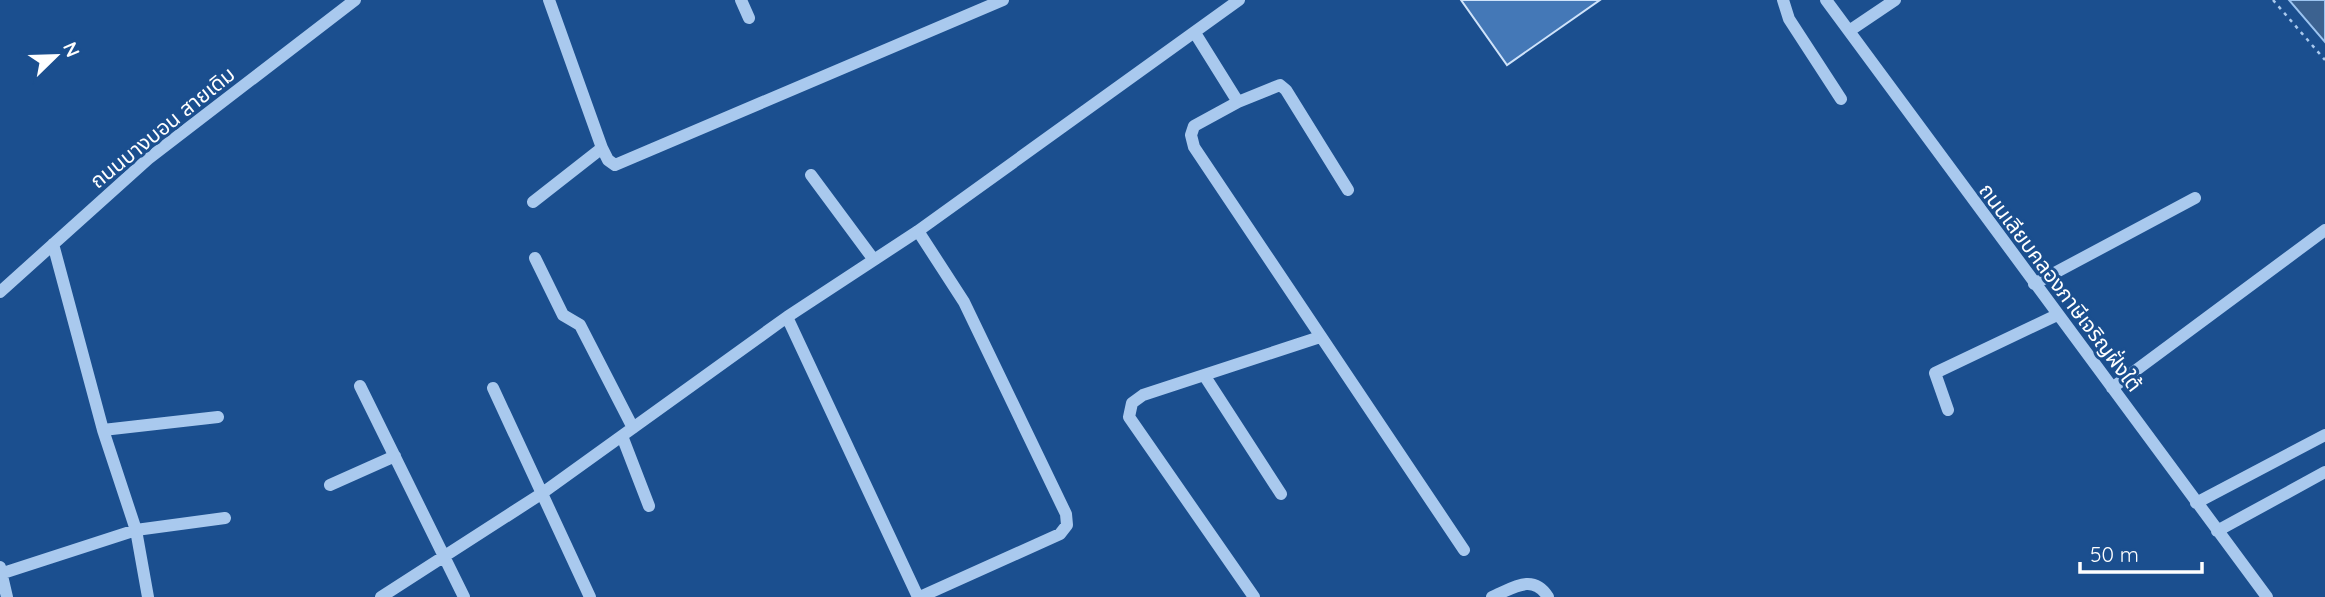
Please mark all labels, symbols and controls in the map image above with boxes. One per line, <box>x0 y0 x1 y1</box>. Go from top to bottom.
north arrow <box>21 21 91 91</box>
text: N <box>58 38 85 60</box>
street label: ถนนบางบอน สายเดิม <box>84 61 240 193</box>
street label: ถนนเลียบคลองภาษีเจริญฝั่งใต้ <box>1974 177 2148 397</box>
scale bar <box>2080 530 2202 574</box>
text: 50 m <box>2090 541 2139 567</box>

